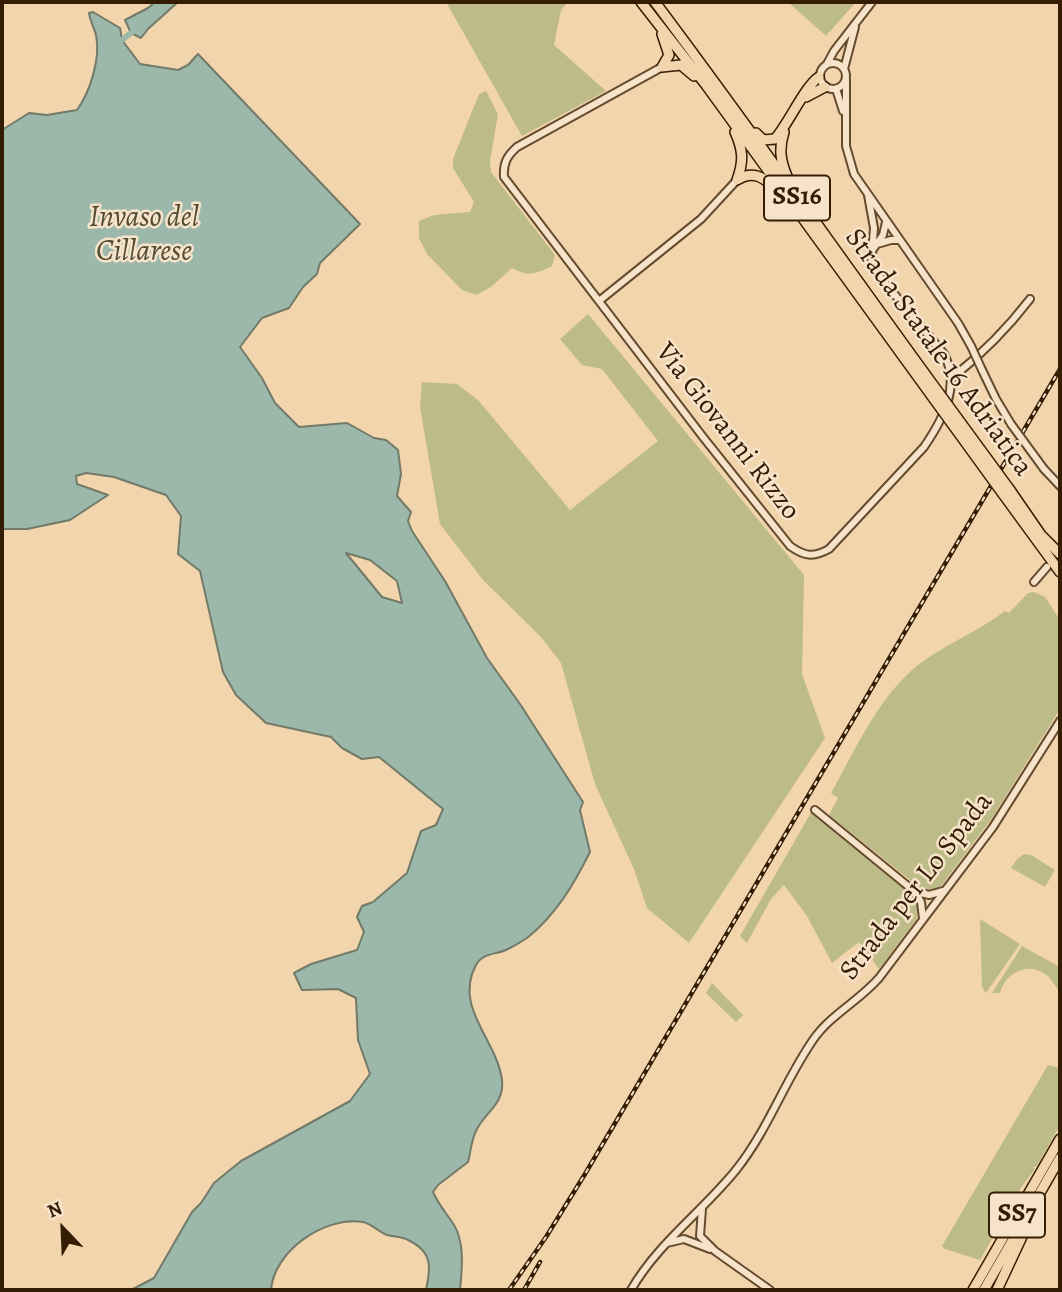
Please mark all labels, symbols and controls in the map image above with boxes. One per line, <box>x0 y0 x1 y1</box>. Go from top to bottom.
road number: SS16 <box>764 176 830 220</box>
water label: Invaso del Cillarese <box>89 201 199 272</box>
street label: Strada Statale 16 Adriatica <box>837 223 1039 483</box>
street label: Via Giovanni Rizzo <box>647 337 807 527</box>
street label: Strada per Lo Spada <box>833 786 1001 988</box>
road number: SS7 <box>989 1192 1045 1238</box>
north arrow <box>28 1194 98 1264</box>
text: N <box>43 1195 66 1224</box>

